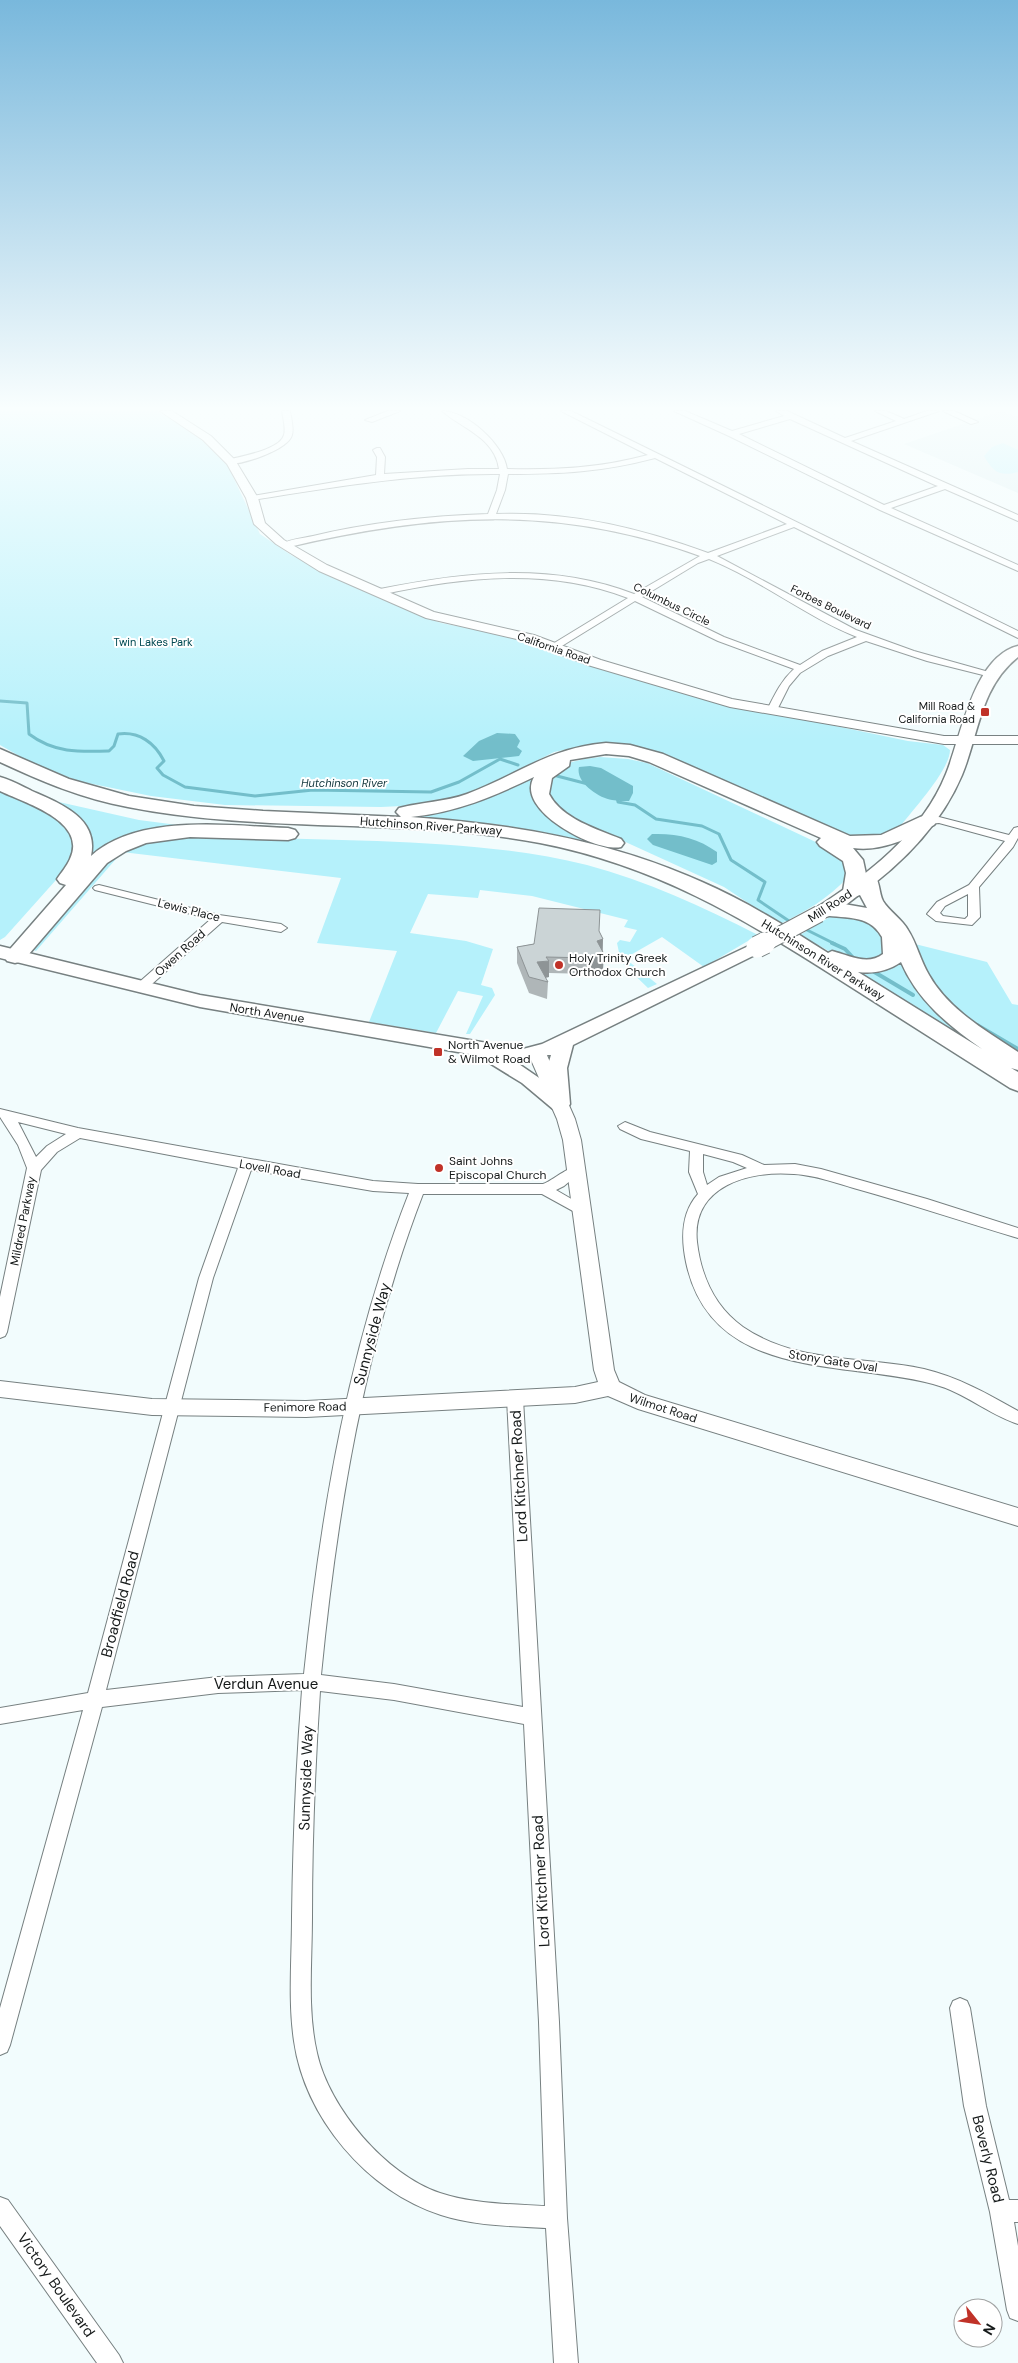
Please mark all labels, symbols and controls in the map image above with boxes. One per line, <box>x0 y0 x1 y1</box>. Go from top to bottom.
street label: Columbus Circle <box>631 579 713 629</box>
street label: Forbes Boulevard <box>788 581 874 633</box>
street label: California Road <box>516 629 593 667</box>
park label: Twin Lakes Park <box>113 635 193 649</box>
place label: Mill Road & California Road <box>898 699 975 726</box>
marker: Mill Road & California Road <box>979 706 991 718</box>
water label: Hutchinson River <box>301 776 388 790</box>
street label: Hutchinson River Parkway <box>359 813 503 839</box>
street label: Mill Road <box>805 886 855 926</box>
street label: Lewis Place <box>156 895 222 926</box>
street label: Hutchinson River Parkway <box>758 915 888 1005</box>
street label: Owen Road <box>151 926 209 980</box>
place label: Holy Trinity Greek Orthodox Church <box>569 950 668 980</box>
marker: Holy Trinity Greek Orthodox Church <box>553 959 565 971</box>
street label: North Avenue <box>229 999 306 1027</box>
place label: North Avenue & Wilmot Road <box>448 1037 531 1067</box>
marker: North Avenue & Wilmot Road <box>432 1046 444 1058</box>
place label: Saint Johns Episcopal Church <box>449 1153 547 1183</box>
street label: Lovell Road <box>238 1156 302 1182</box>
marker: Saint Johns Episcopal Church <box>433 1162 445 1174</box>
street label: Mildred Parkway <box>7 1175 40 1267</box>
street label: Sunnyside Way <box>349 1280 395 1387</box>
street label: Stony Gate Oval <box>787 1346 879 1376</box>
street label: Wilmot Road <box>627 1389 699 1427</box>
street label: Fenimore Road <box>264 1398 346 1416</box>
street label: Lord Kitchner Road <box>506 1410 532 1542</box>
street label: Broadfield Road <box>96 1549 144 1659</box>
street label: Verdun Avenue <box>214 1674 318 1694</box>
street label: Sunnyside Way <box>294 1724 318 1831</box>
street label: Lord Kitchner Road <box>528 1815 554 1947</box>
street label: Beverly Road <box>967 2113 1009 2205</box>
street label: Victory Boulevard <box>13 2229 99 2341</box>
north arrow <box>953 2298 1003 2348</box>
text: N <box>979 2321 1000 2338</box>

